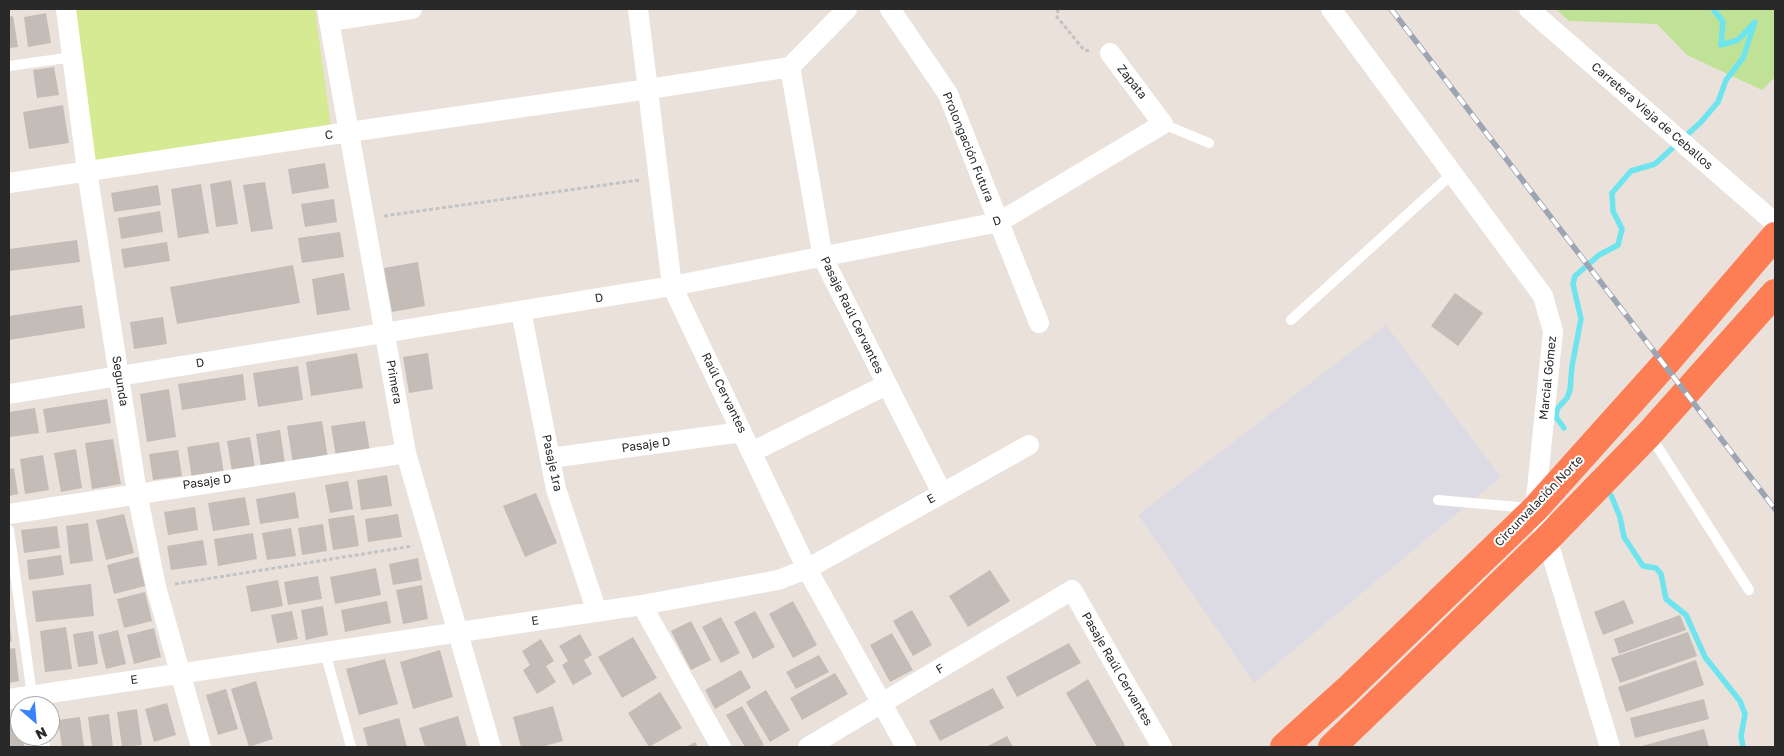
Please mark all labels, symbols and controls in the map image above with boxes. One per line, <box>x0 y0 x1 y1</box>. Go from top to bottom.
street label: Carretera Vieja de Ceballos <box>1588 59 1716 173</box>
street label: Zapata <box>1114 62 1150 102</box>
street label: Prolongación Futura <box>939 90 997 204</box>
street label: C <box>324 127 334 143</box>
street label: D <box>991 213 1003 229</box>
street label: Pasaje Raúl Cervantes <box>817 254 887 376</box>
street label: D <box>594 290 604 306</box>
street label: Marcial Gómez <box>1536 335 1560 421</box>
street label: Raúl Cervantes <box>698 350 750 436</box>
street label: Segunda <box>109 355 131 407</box>
street label: D <box>195 355 205 371</box>
street label: Primera <box>383 359 405 405</box>
street label: Pasaje 1ra <box>539 433 565 493</box>
street label: Pasaje D <box>621 434 671 456</box>
street label: Circunvalación Norte <box>1492 452 1586 550</box>
street label: Pasaje D <box>182 471 232 493</box>
street label: E <box>924 491 938 507</box>
street label: Pasaje Raúl Cervantes <box>1079 610 1155 728</box>
street label: E <box>530 613 540 629</box>
street label: F <box>933 661 947 677</box>
street label: E <box>129 672 139 688</box>
north arrow <box>10 696 60 746</box>
text: N <box>33 724 50 744</box>

